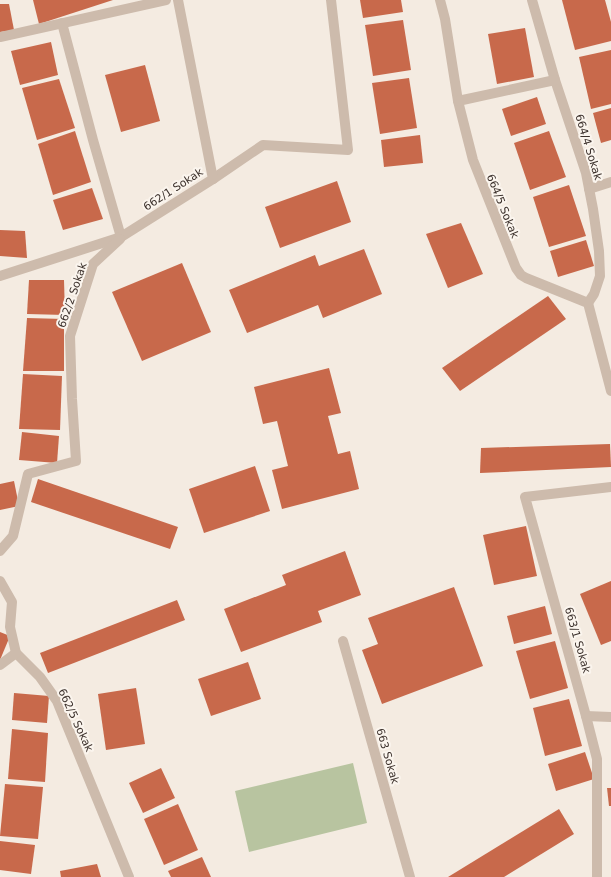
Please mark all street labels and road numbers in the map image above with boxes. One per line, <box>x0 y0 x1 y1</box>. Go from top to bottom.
street label: 664/4 Sokak <box>572 113 605 182</box>
street label: 662/1 Sokak <box>141 165 206 213</box>
street label: 664/5 Sokak <box>484 172 522 241</box>
street label: 662/2 Sokak <box>55 260 90 330</box>
street label: 663/1 Sokak <box>562 606 593 675</box>
street label: 662/5 Sokak <box>55 687 96 754</box>
street label: 663 Sokak <box>373 727 402 786</box>

